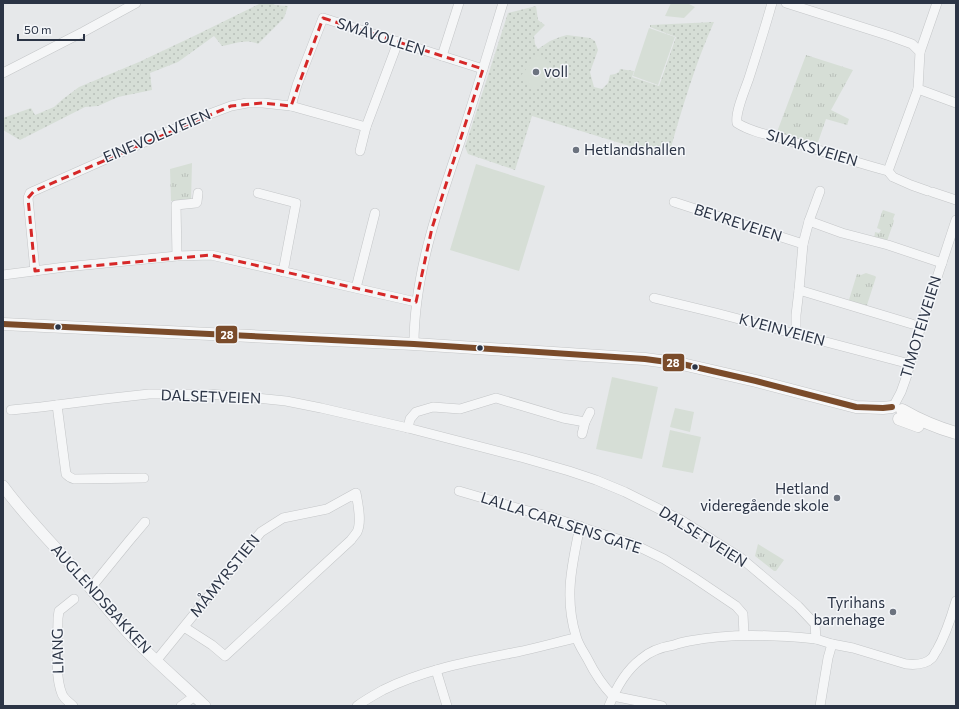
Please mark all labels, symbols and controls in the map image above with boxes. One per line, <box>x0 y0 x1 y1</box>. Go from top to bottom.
street label: SMÅVOLLEN <box>335 12 428 59</box>
scale bar <box>18 16 84 42</box>
text: 50 m <box>24 22 52 36</box>
place label: voll <box>544 62 568 80</box>
marker: voll <box>531 67 541 77</box>
street label: EINEVOLLVEIEN <box>100 104 213 166</box>
street label: SIVAKSVEIEN <box>764 125 860 169</box>
place label: Hetlandshallen <box>584 140 686 158</box>
marker: Hetlandshallen <box>571 145 581 155</box>
street label: BEVREVEIEN <box>692 199 785 245</box>
street label: TIMOTEIVEIEN <box>896 273 944 380</box>
street label: KVEINVEIEN <box>737 309 827 349</box>
unlabelled marker <box>53 322 63 332</box>
line badge: 28 <box>215 325 238 344</box>
text: 28 <box>221 328 234 341</box>
unlabelled marker <box>475 343 485 353</box>
line badge: 28 <box>662 353 685 372</box>
text: 28 <box>667 356 680 369</box>
unlabelled marker <box>690 362 700 372</box>
street label: DALSETVEIEN <box>161 385 262 407</box>
place label: Hetland videregående skole <box>700 479 829 514</box>
street label: LALLA CARLSENS GATE <box>479 488 644 557</box>
marker: Hetland videregående skole <box>832 493 842 503</box>
street label: DALSETVEIEN <box>656 502 751 570</box>
street label: MÅMYRSTIEN <box>185 530 263 620</box>
street label: AUGLENDSBAKKEN <box>48 540 156 657</box>
place label: Tyrihans barnehage <box>813 593 885 628</box>
marker: Tyrihans barnehage <box>888 607 898 617</box>
street label: LIANG <box>48 628 66 674</box>

